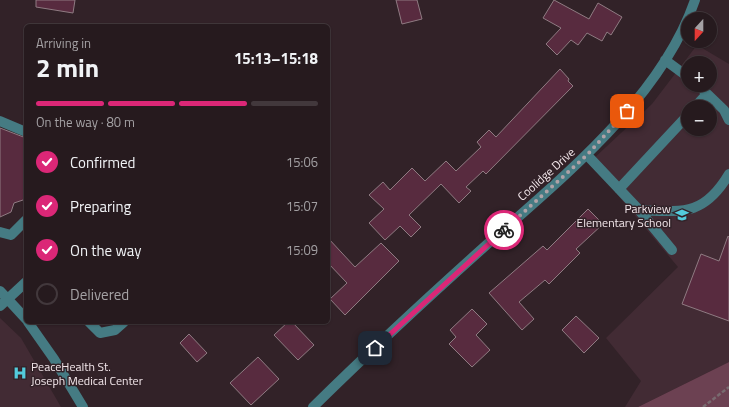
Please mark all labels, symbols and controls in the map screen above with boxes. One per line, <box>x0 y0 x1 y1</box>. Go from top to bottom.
north arrow <box>681 12 717 48</box>
map controls <box>681 12 717 136</box>
text: Arriving in <box>36 33 91 53</box>
text: 15:13–15:18 <box>234 47 318 70</box>
text: 2 min <box>36 48 99 87</box>
button: + <box>681 56 717 92</box>
pin <box>610 94 644 128</box>
icon: bag <box>616 100 638 122</box>
button: − <box>681 100 717 136</box>
text: On the way · 80 m <box>36 112 135 132</box>
street label: Coolidge Drive <box>513 143 579 205</box>
icon: check <box>36 151 58 173</box>
text: Confirmed <box>70 151 135 174</box>
text: 15:06 <box>286 152 318 172</box>
icon: check <box>36 195 58 217</box>
text: Preparing <box>70 195 131 218</box>
text: 15:07 <box>286 196 318 216</box>
place label: Parkview Elementary School <box>577 199 671 232</box>
school or university icon: Parkview Elementary School <box>674 207 690 223</box>
courier <box>484 210 524 250</box>
icon: bike <box>493 219 515 241</box>
icon: check <box>36 239 58 261</box>
text: On the way <box>70 239 142 262</box>
text: 15:09 <box>286 240 318 260</box>
text: Delivered <box>70 283 129 306</box>
pin <box>358 331 392 365</box>
icon: home <box>364 337 386 359</box>
place label: PeaceHealth St. Joseph Medical Center <box>31 357 143 390</box>
hospital icon: PeaceHealth St. Joseph Medical Center <box>12 365 28 381</box>

